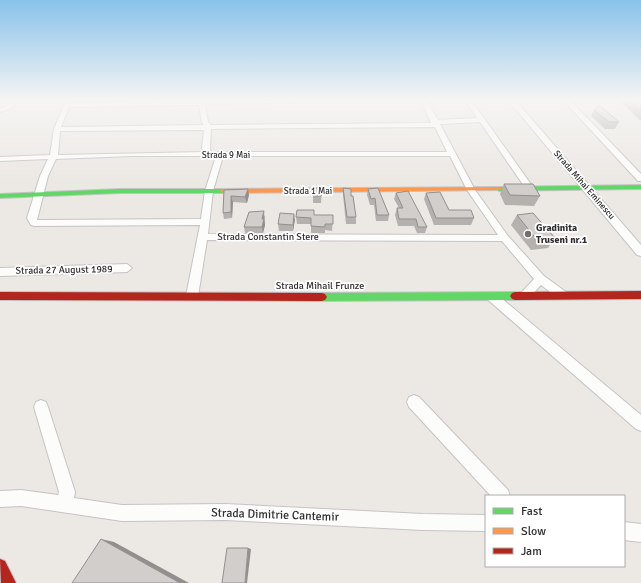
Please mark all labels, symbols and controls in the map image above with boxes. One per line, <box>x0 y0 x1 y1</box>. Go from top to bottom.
street label: Strada Mihai Eminescu <box>551 148 617 222</box>
street label: Strada 9 Mai <box>202 150 250 161</box>
street label: Strada 1 Mai <box>284 186 332 197</box>
place label: Gradinita Truseni nr.1 <box>536 222 588 246</box>
marker: Gradinita Truseni nr.1 <box>523 229 533 239</box>
street label: Strada Constantin Stere <box>217 231 319 243</box>
street label: Strada 27 August 1989 <box>15 263 113 277</box>
street label: Strada Mihail Frunze <box>276 280 364 292</box>
legend <box>485 495 625 567</box>
text: Fast <box>521 504 542 519</box>
street label: Strada Dimitrie Cantemir <box>211 505 340 525</box>
text: Slow <box>521 524 546 539</box>
text: Jam <box>521 544 542 559</box>

